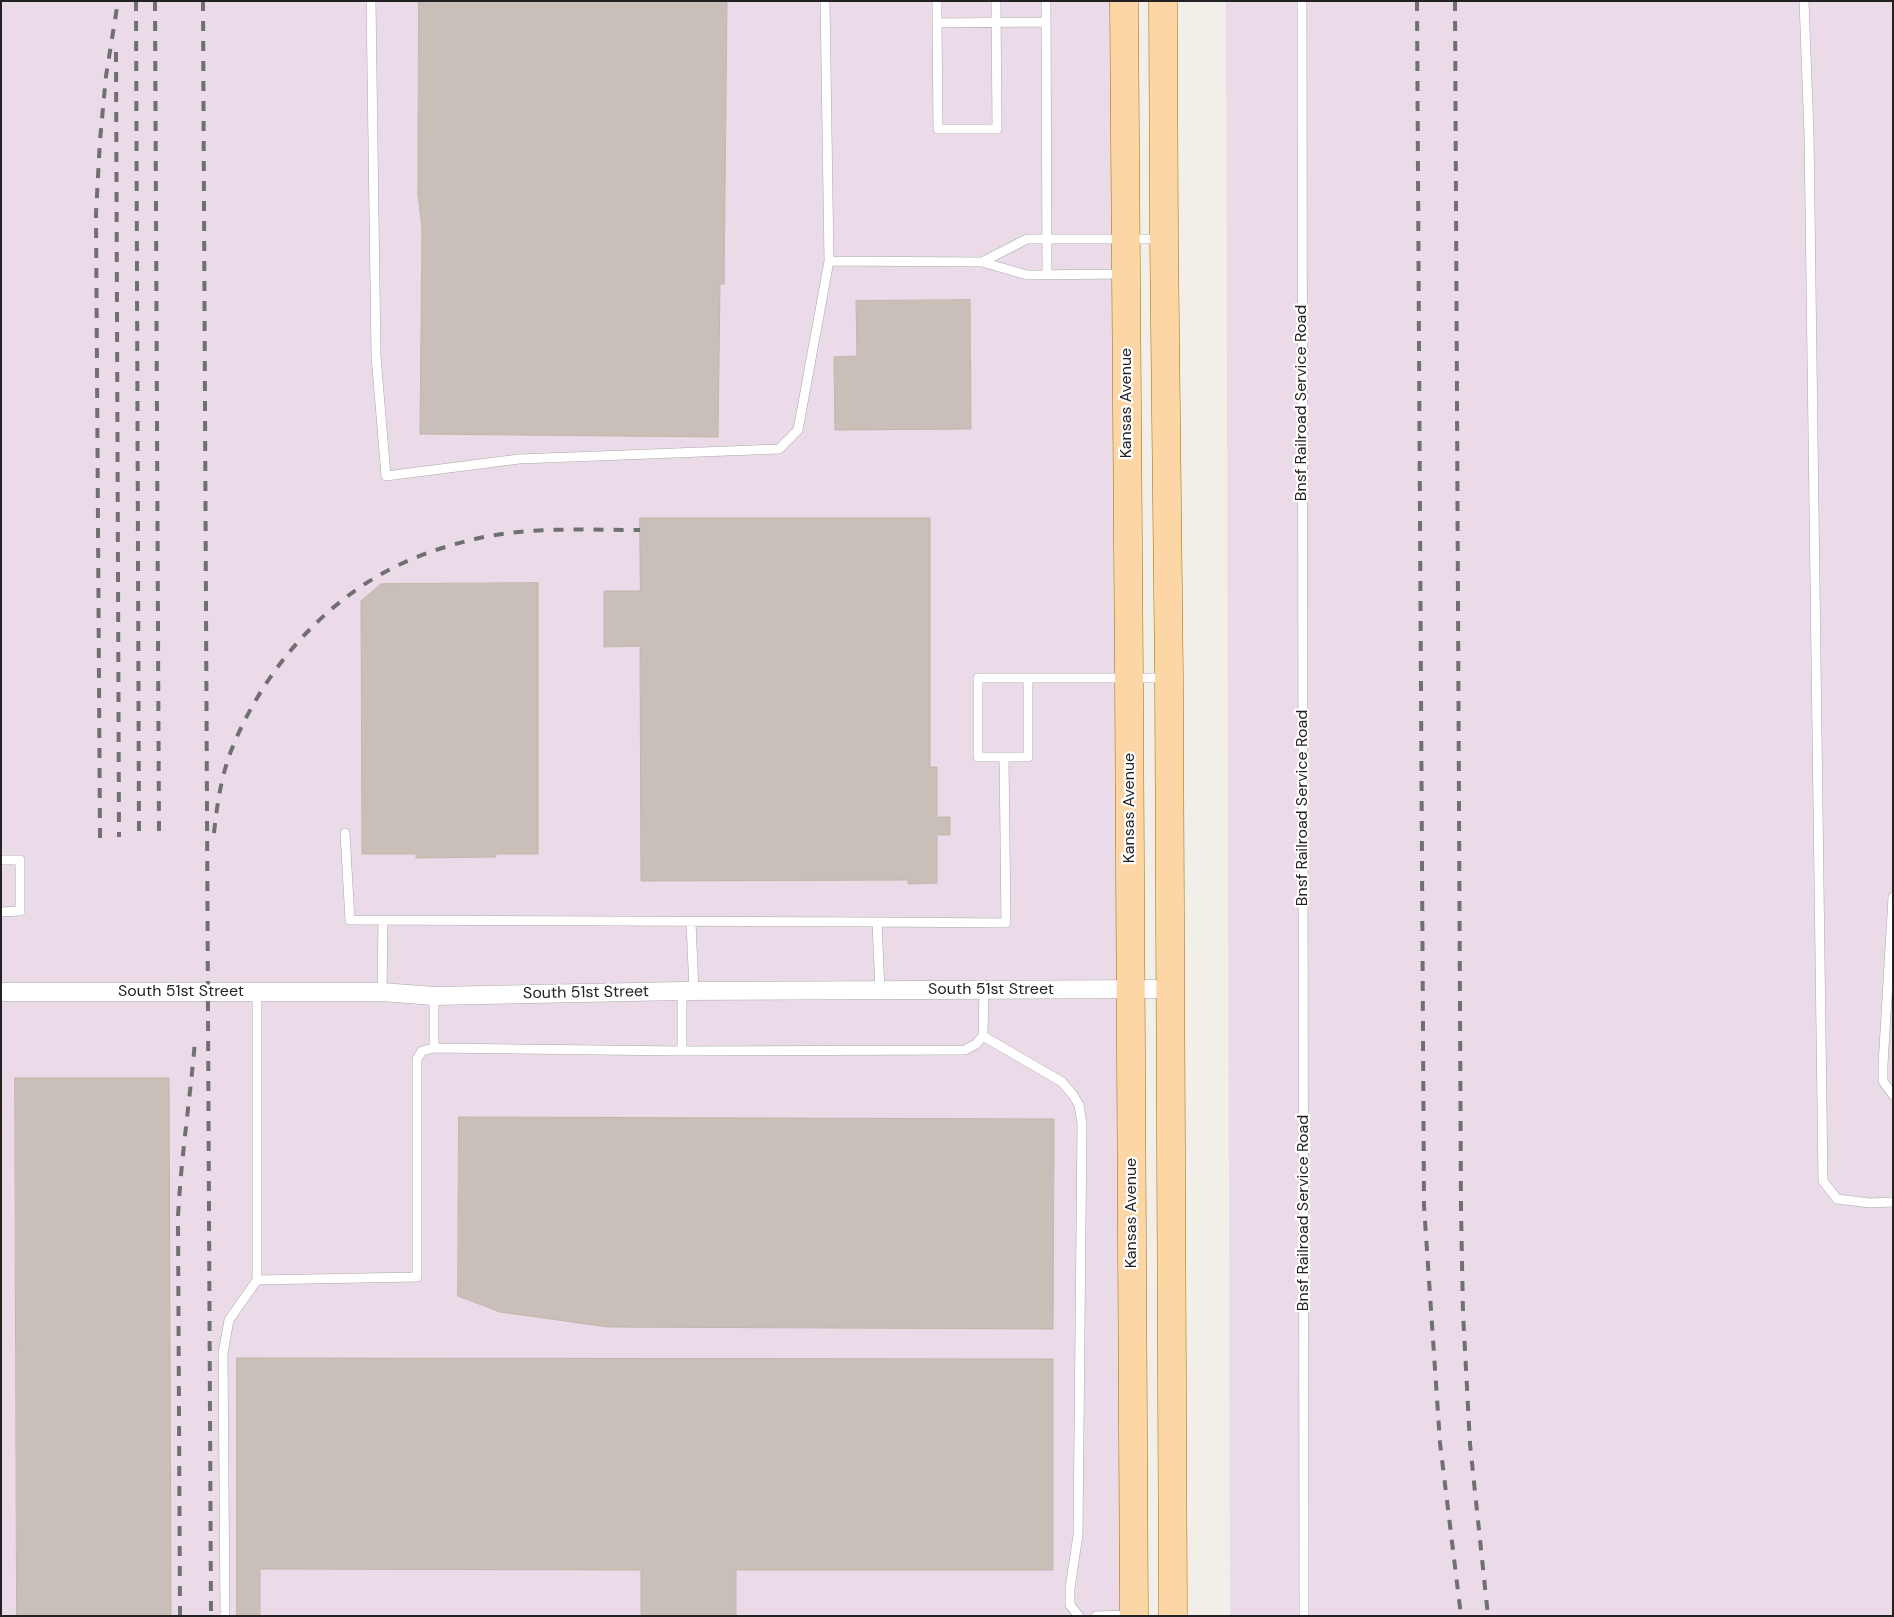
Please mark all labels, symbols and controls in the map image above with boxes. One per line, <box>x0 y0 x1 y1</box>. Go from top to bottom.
street label: Bnsf Railroad Service Road <box>1292 305 1312 501</box>
street label: Kansas Avenue <box>1117 348 1137 458</box>
street label: Bnsf Railroad Service Road <box>1293 710 1313 906</box>
street label: Kansas Avenue <box>1120 753 1140 863</box>
street label: South 51st Street <box>928 980 1054 1000</box>
street label: South 51st Street <box>118 982 244 1002</box>
street label: South 51st Street <box>523 982 649 1004</box>
street label: Bnsf Railroad Service Road <box>1294 1115 1314 1311</box>
street label: Kansas Avenue <box>1122 1158 1142 1268</box>

